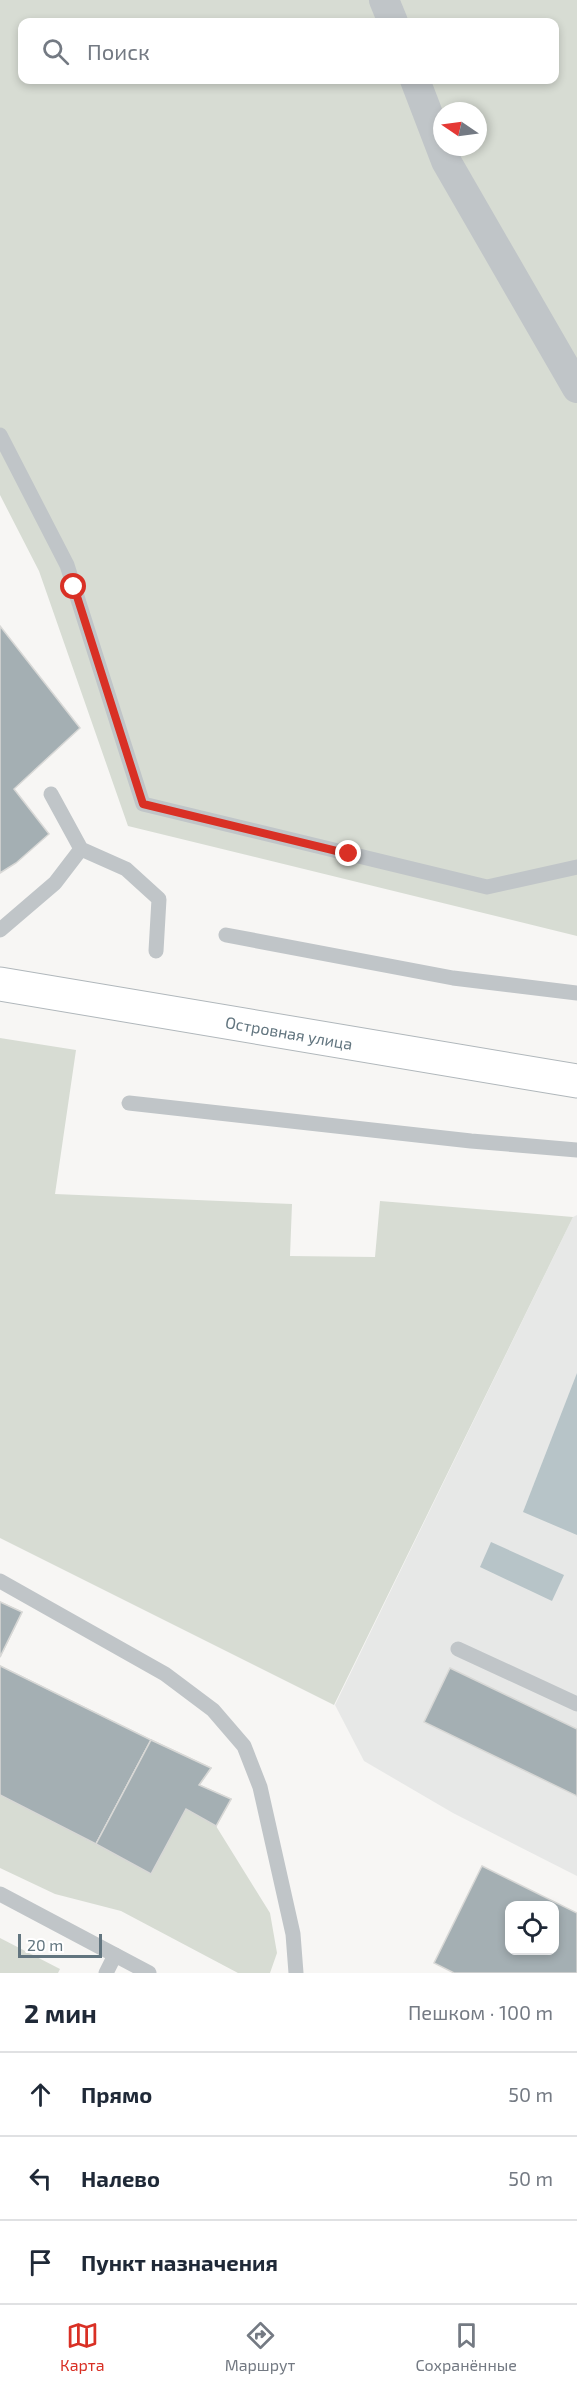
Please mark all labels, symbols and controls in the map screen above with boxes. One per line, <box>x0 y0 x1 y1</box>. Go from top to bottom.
search box <box>18 18 559 84</box>
icon: search <box>39 35 72 68</box>
text: Поиск <box>87 38 150 64</box>
north arrow <box>433 102 487 156</box>
route start <box>60 573 86 599</box>
route end <box>335 840 361 866</box>
street label: Островная улица <box>224 1012 354 1054</box>
map controls <box>505 1901 559 1955</box>
button: locate <box>505 1901 559 1955</box>
scale bar <box>18 1931 102 1958</box>
text: 20 m <box>27 1935 63 1954</box>
text: 2 мин <box>24 1997 97 2028</box>
text: Пешком · 100 m <box>408 2000 553 2024</box>
icon: ahead <box>24 2078 57 2111</box>
text: Прямо <box>81 2081 152 2107</box>
text: 50 m <box>508 2082 553 2106</box>
icon: left <box>24 2162 57 2195</box>
text: Налево <box>81 2165 160 2191</box>
text: 50 m <box>508 2166 553 2190</box>
icon: arrive <box>24 2246 57 2279</box>
text: Пункт назначения <box>81 2249 278 2275</box>
tab: Карта <box>60 2319 105 2374</box>
tab: Маршрут <box>225 2319 295 2374</box>
tab: Сохранённые <box>416 2319 517 2374</box>

